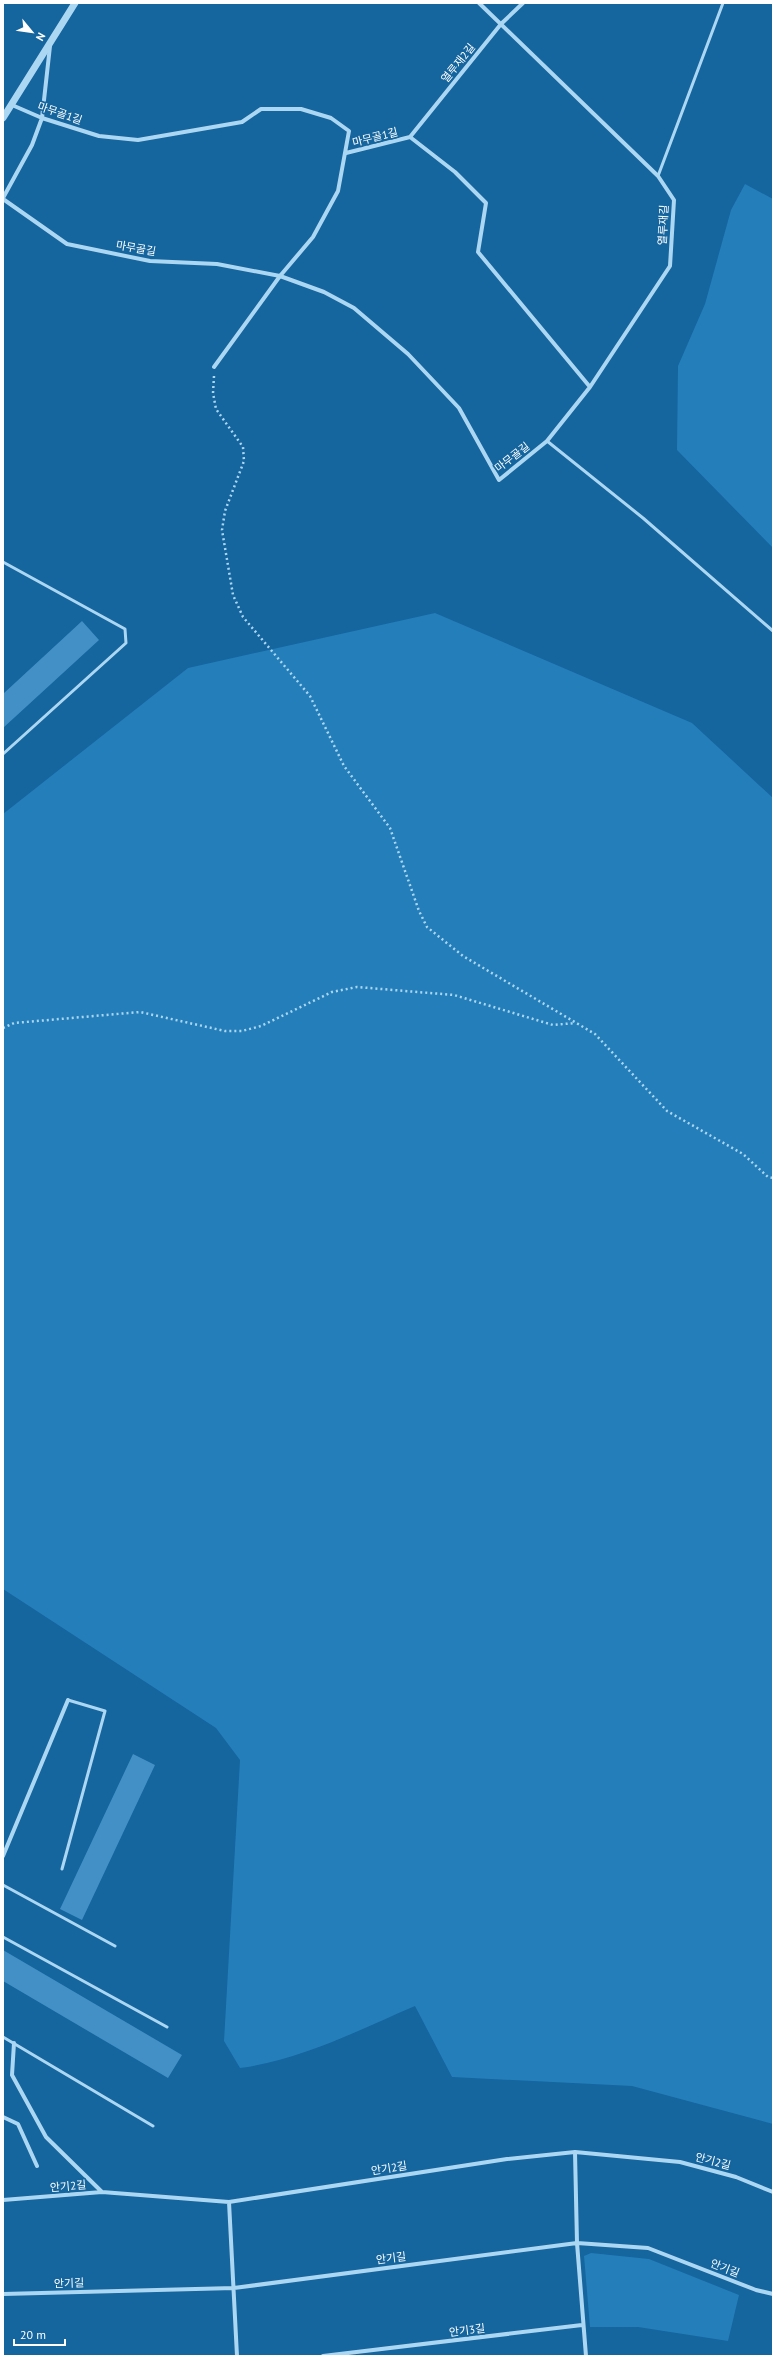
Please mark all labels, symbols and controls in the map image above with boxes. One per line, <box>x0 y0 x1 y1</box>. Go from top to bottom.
north arrow <box>12 12 52 52</box>
text: N <box>33 30 49 43</box>
street label: 열루재2길 <box>438 41 478 85</box>
street label: 마무골1길 <box>36 99 84 127</box>
street label: 마무골1길 <box>351 125 399 149</box>
street label: 열루재길 <box>655 204 671 246</box>
street label: 마무골길 <box>115 238 157 258</box>
street label: 마무골길 <box>492 439 532 475</box>
street label: 안기2길 <box>694 2150 732 2172</box>
street label: 안기2길 <box>370 2158 408 2178</box>
street label: 안기2길 <box>49 2177 87 2195</box>
street label: 안기길 <box>375 2249 407 2267</box>
street label: 안기길 <box>708 2256 742 2280</box>
street label: 안기길 <box>54 2275 84 2291</box>
scale bar <box>14 2321 65 2347</box>
street label: 안기3길 <box>448 2321 486 2339</box>
text: 20 m <box>20 2327 46 2342</box>

